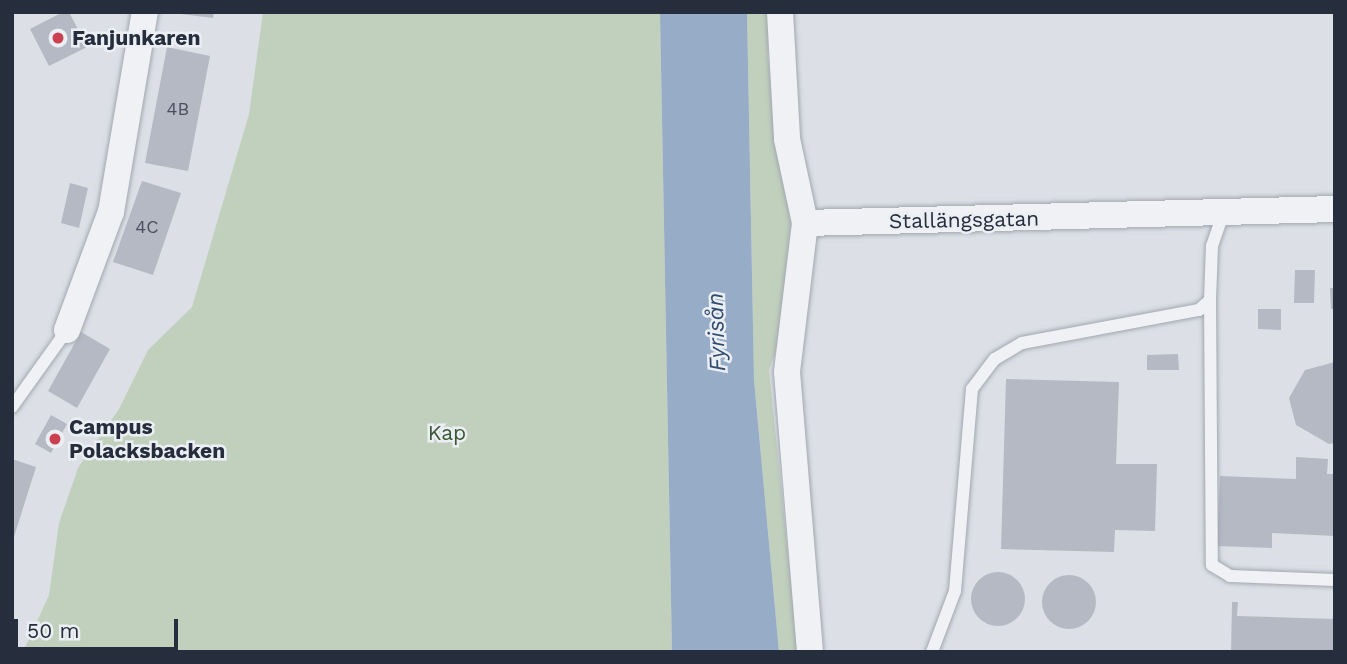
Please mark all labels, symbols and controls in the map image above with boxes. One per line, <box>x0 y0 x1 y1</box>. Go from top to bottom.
place label: Fanjunkaren <box>72 25 200 51</box>
marker: Fanjunkaren <box>50 30 66 46</box>
house number: 4B <box>167 98 189 120</box>
street label: Stallängsgatan <box>889 206 1039 234</box>
house number: 4C <box>135 216 159 238</box>
water label: Fyrisån <box>702 292 732 372</box>
place label: Campus Polacksbacken <box>69 414 225 464</box>
park label: Kap <box>428 420 466 446</box>
marker: Campus Polacksbacken <box>47 431 63 447</box>
scale bar <box>18 604 182 648</box>
text: 50 m <box>27 618 79 643</box>

